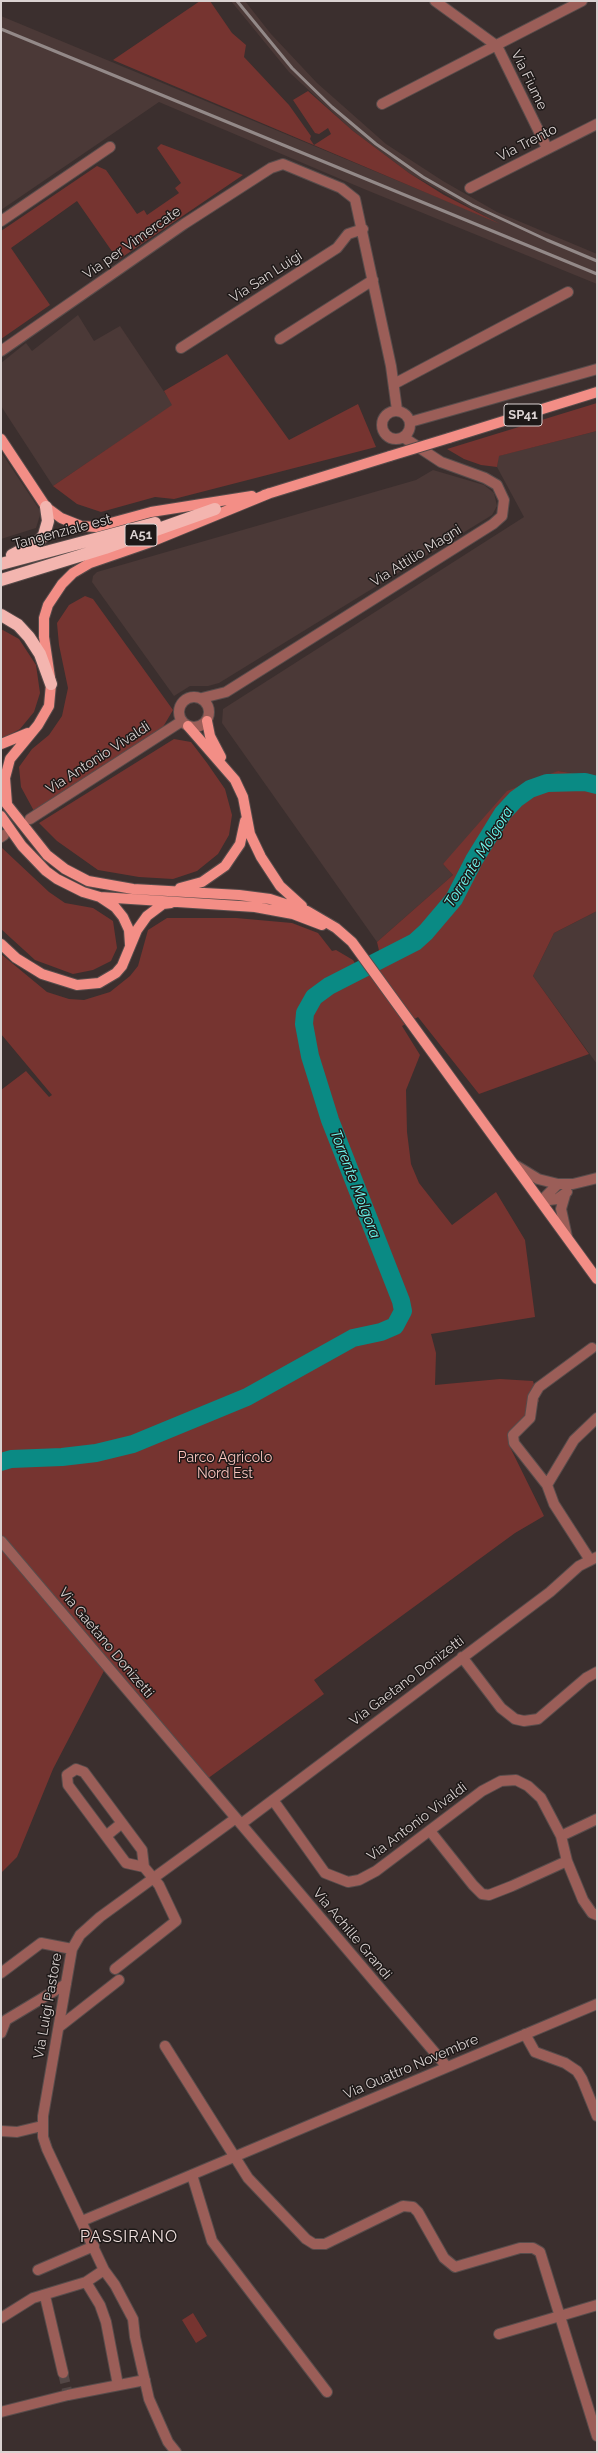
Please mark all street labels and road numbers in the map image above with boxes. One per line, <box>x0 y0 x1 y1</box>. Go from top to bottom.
street label: Via Fiume <box>507 47 551 113</box>
street label: Via Trento <box>494 121 560 165</box>
street label: Via per Vimercate <box>80 203 184 283</box>
street label: Via San Luigi <box>227 247 305 307</box>
road number: SP41 <box>504 404 542 426</box>
street label: Tangenziale est <box>11 511 113 553</box>
street label: Via Attilio Magni <box>368 521 464 591</box>
road number: A51 <box>125 524 157 546</box>
street label: Via Antonio Vivaldi <box>43 718 153 798</box>
street label: Via Gaetano Donizetti <box>55 1584 157 1702</box>
street label: Via Gaetano Donizetti <box>347 1633 467 1729</box>
street label: Via Antonio Vivaldi <box>364 1779 470 1865</box>
street label: Via Achille Grandi <box>309 1885 395 1983</box>
street label: Via Luigi Pastore <box>30 1952 66 2060</box>
street label: Via Quattro Novembre <box>341 2031 481 2103</box>

